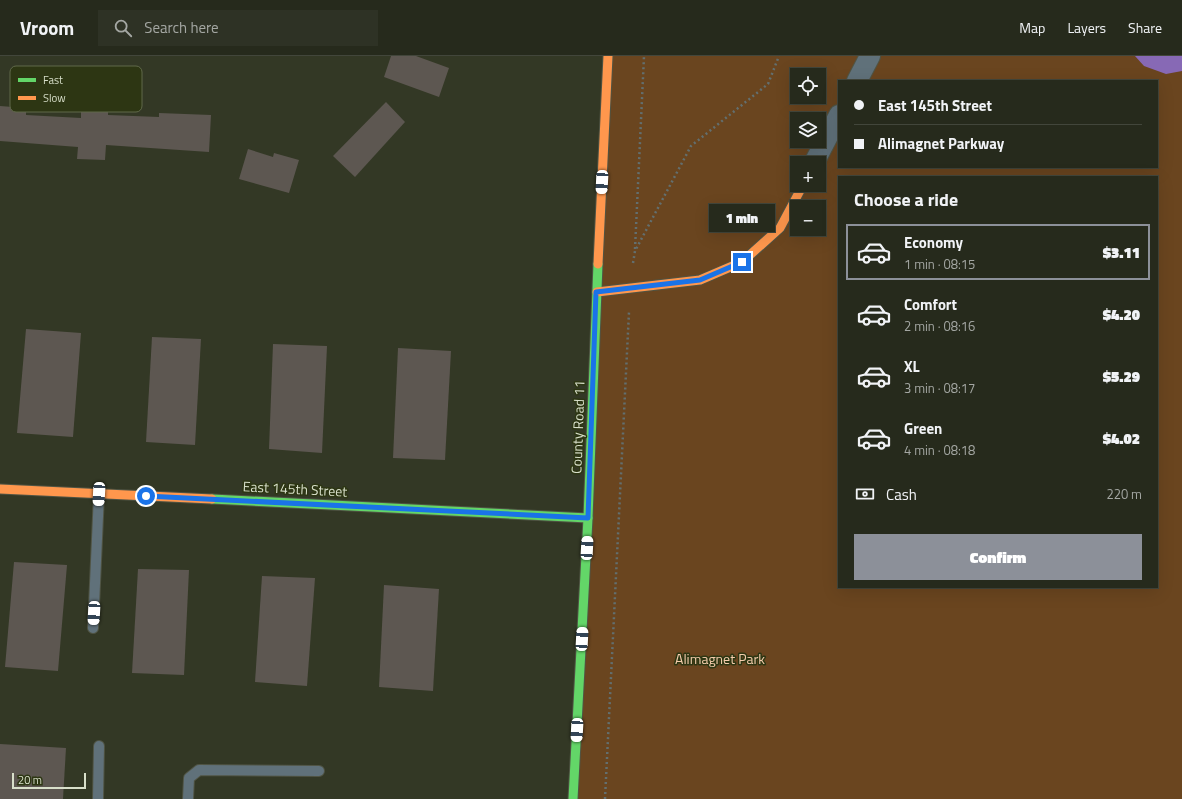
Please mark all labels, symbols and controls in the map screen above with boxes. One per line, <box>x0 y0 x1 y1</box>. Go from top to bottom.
search box <box>98 10 378 46</box>
text: Vroom <box>20 13 74 42</box>
text: Search here <box>144 16 219 39</box>
icon: search <box>112 17 134 39</box>
text: Map <box>1019 17 1045 38</box>
text: Layers <box>1067 17 1106 38</box>
text: Share <box>1128 17 1162 38</box>
legend <box>10 66 142 112</box>
map controls <box>790 68 826 236</box>
button: locate <box>790 68 826 104</box>
text: Fast <box>43 72 63 88</box>
text: Slow <box>43 90 66 106</box>
text: East 145th Street <box>878 94 992 117</box>
button: layers <box>790 112 826 148</box>
text: Alimagnet Parkway <box>878 132 1004 155</box>
button: + <box>790 156 826 192</box>
car <box>595 170 609 194</box>
text: Choose a ride <box>854 186 958 213</box>
button: − <box>790 200 826 236</box>
callout: 1 min <box>709 204 775 232</box>
text: 1 min <box>726 208 758 228</box>
text: Economy <box>904 231 963 254</box>
icon: car <box>856 234 892 270</box>
text: $3.11 <box>1103 241 1140 264</box>
route end <box>733 253 751 271</box>
text: 1 min · 08:15 <box>904 254 975 274</box>
text: Comfort <box>904 293 957 316</box>
icon: car <box>856 296 892 332</box>
text: $4.20 <box>1103 303 1140 326</box>
text: 2 min · 08:16 <box>904 316 975 336</box>
text: XL <box>904 355 920 378</box>
icon: car <box>856 358 892 394</box>
text: $5.29 <box>1103 365 1140 388</box>
text: 3 min · 08:17 <box>904 378 975 398</box>
street label: County Road 11 <box>565 380 590 474</box>
text: Green <box>904 417 942 440</box>
icon: car <box>856 420 892 456</box>
text: $4.02 <box>1103 427 1140 450</box>
text: 4 min · 08:18 <box>904 440 975 460</box>
street label: East 145th Street <box>242 475 348 502</box>
car <box>92 482 106 506</box>
icon: cash <box>854 483 876 505</box>
text: Cash <box>886 483 917 506</box>
text: 220 m <box>1106 484 1142 504</box>
route start <box>137 487 155 505</box>
button: Confirm <box>854 534 1142 580</box>
car <box>580 536 594 560</box>
car <box>87 601 101 625</box>
car <box>575 627 589 651</box>
park label: Alimagnet Park <box>675 648 765 669</box>
car <box>570 718 584 742</box>
scale bar <box>12 771 86 790</box>
text: 20 m <box>18 772 42 788</box>

